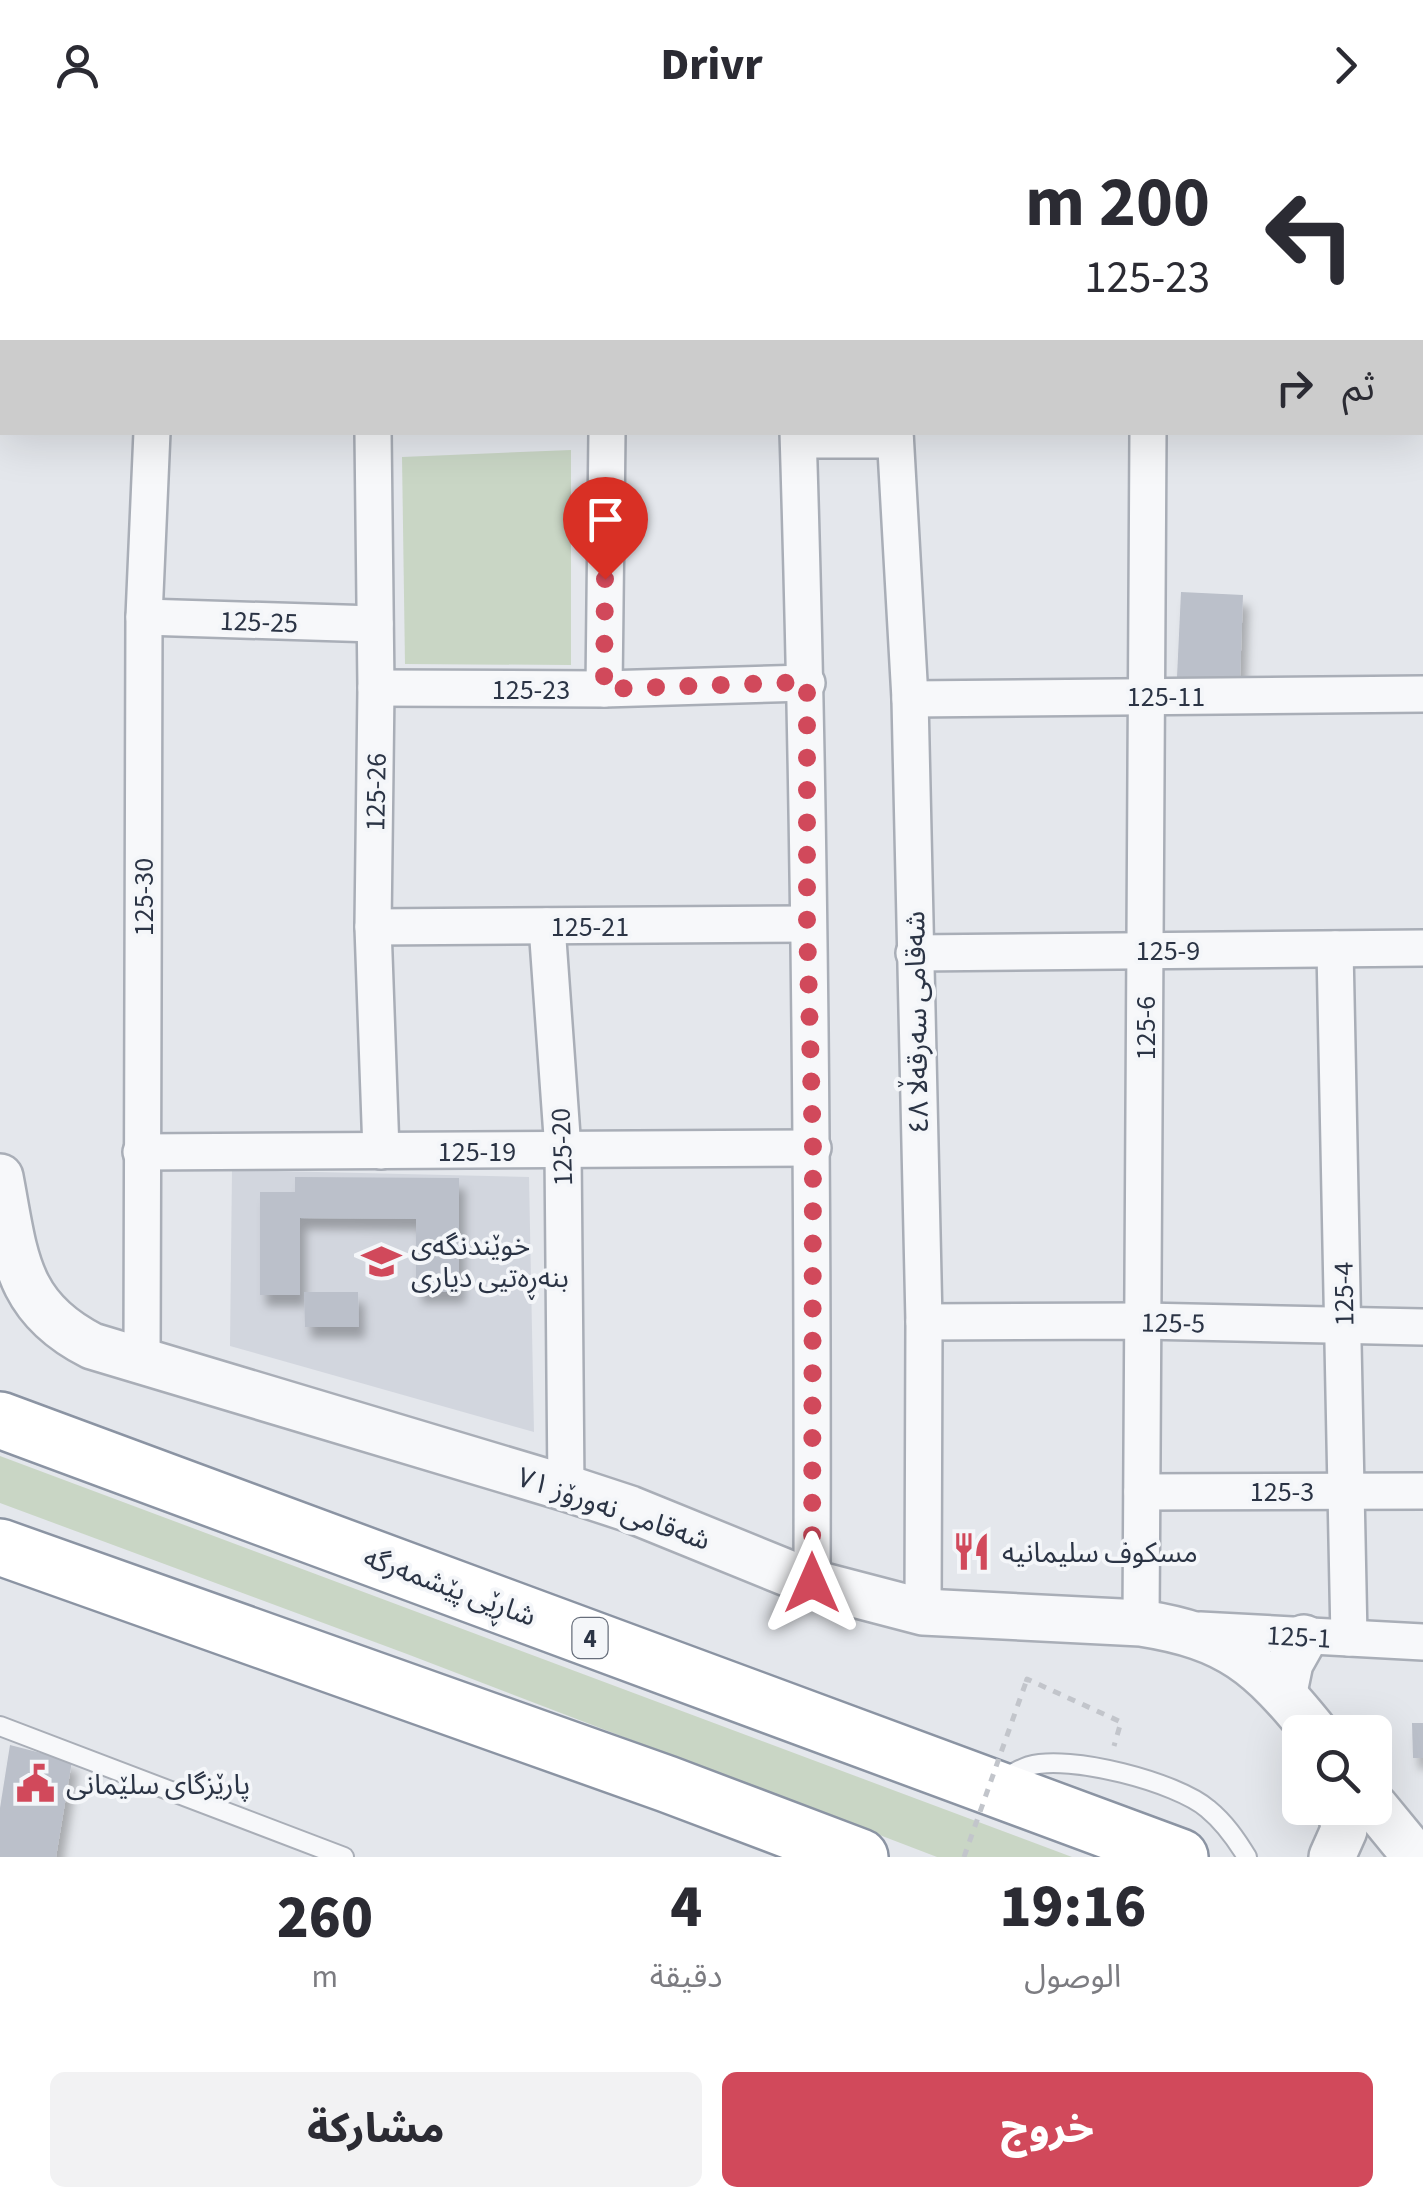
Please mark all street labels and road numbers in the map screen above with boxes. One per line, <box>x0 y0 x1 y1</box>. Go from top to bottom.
street label: 125-25 <box>219 601 299 643</box>
street label: 125-23 <box>492 670 570 710</box>
street label: 125-11 <box>1127 677 1205 717</box>
street label: 125-26 <box>355 753 397 832</box>
street label: 125-30 <box>124 858 164 936</box>
street label: 125-21 <box>551 907 629 947</box>
street label: شەقامی سەرقەڵا ٤٨ <box>894 911 939 1133</box>
street label: 125-9 <box>1136 931 1200 971</box>
street label: 125-6 <box>1126 996 1166 1060</box>
street label: 125-20 <box>541 1107 583 1187</box>
street label: 125-19 <box>438 1132 516 1172</box>
street label: 125-4 <box>1323 1261 1365 1327</box>
street label: 125-5 <box>1140 1302 1206 1344</box>
street label: شەقامی نەورۆز ٧١ <box>512 1457 715 1561</box>
street label: 125-3 <box>1250 1472 1314 1512</box>
street label: شاڕێی پێشمەرگە <box>357 1537 541 1639</box>
street label: 125-1 <box>1266 1615 1332 1659</box>
road number: 4 <box>572 1618 608 1658</box>

